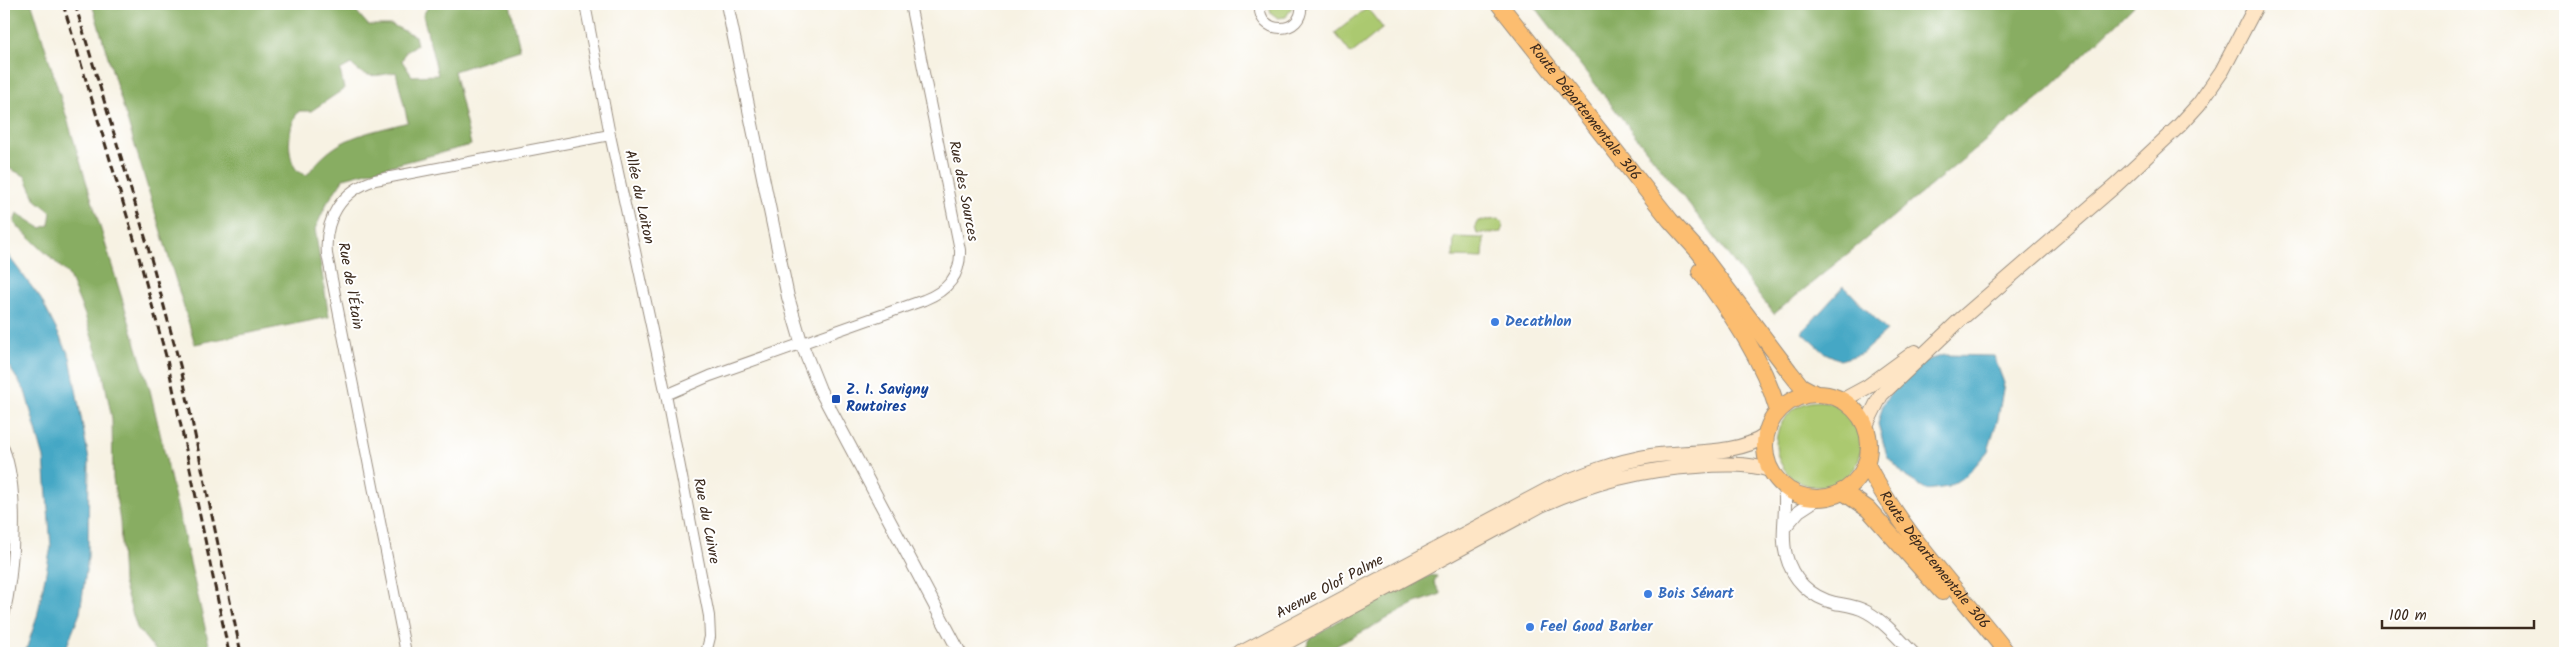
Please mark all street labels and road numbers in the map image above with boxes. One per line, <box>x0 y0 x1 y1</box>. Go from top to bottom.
street label: Route Départementale 306 <box>1523 38 1647 186</box>
street label: Rue des Sources <box>941 139 985 244</box>
street label: Allée du Laiton <box>617 148 661 246</box>
street label: Rue de l'Étain <box>331 241 369 331</box>
street label: Rue du Cuivre <box>686 476 726 566</box>
street label: Route Départementale 306 <box>1873 486 1996 635</box>
street label: Avenue Olof Palme <box>1272 548 1388 626</box>

